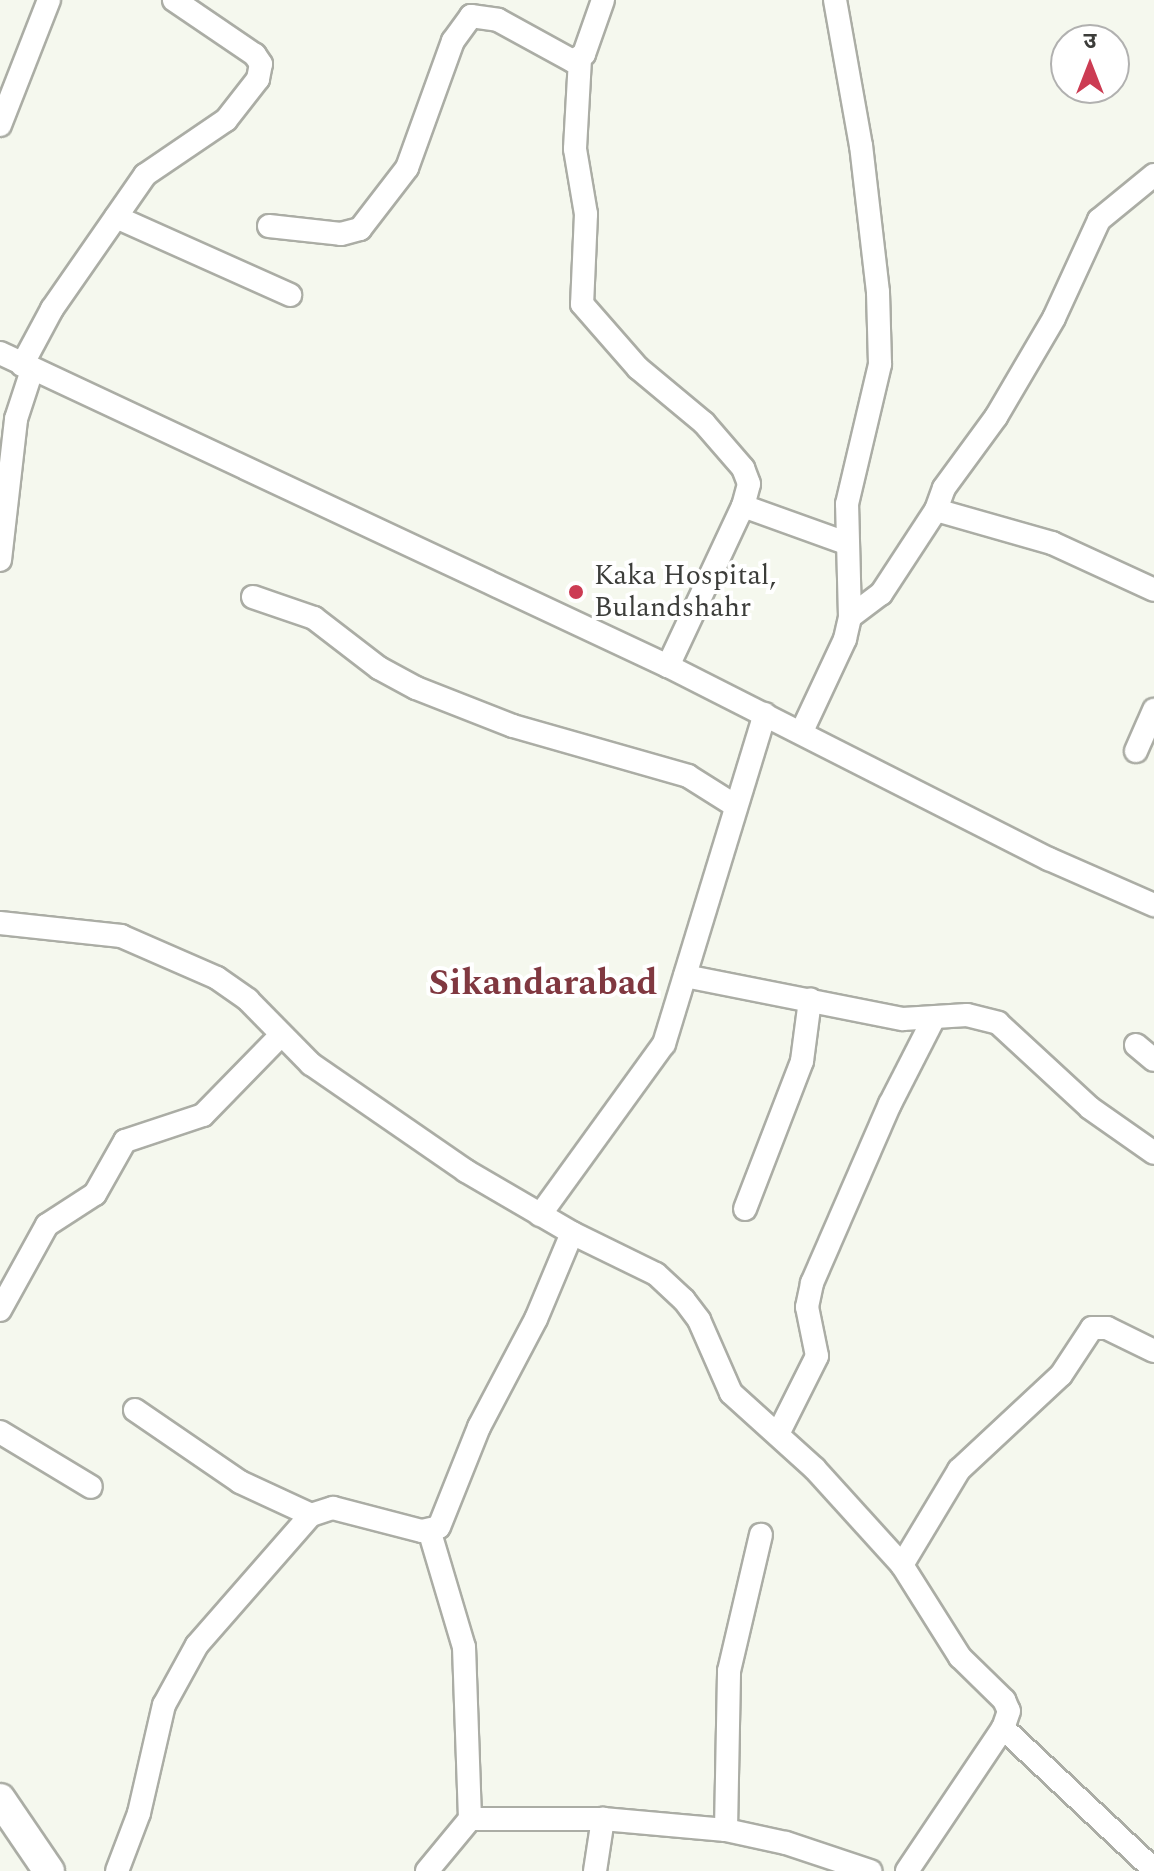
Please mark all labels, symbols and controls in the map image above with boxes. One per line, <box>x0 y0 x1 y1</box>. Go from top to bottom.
north arrow <box>1050 24 1130 104</box>
text: उ <box>1084 25 1096 58</box>
place label: Kaka Hospital, Bulandshahr <box>594 559 776 625</box>
marker: Kaka Hospital, Bulandshahr <box>565 581 587 603</box>
district label: Sikandarabad <box>429 962 657 1006</box>

